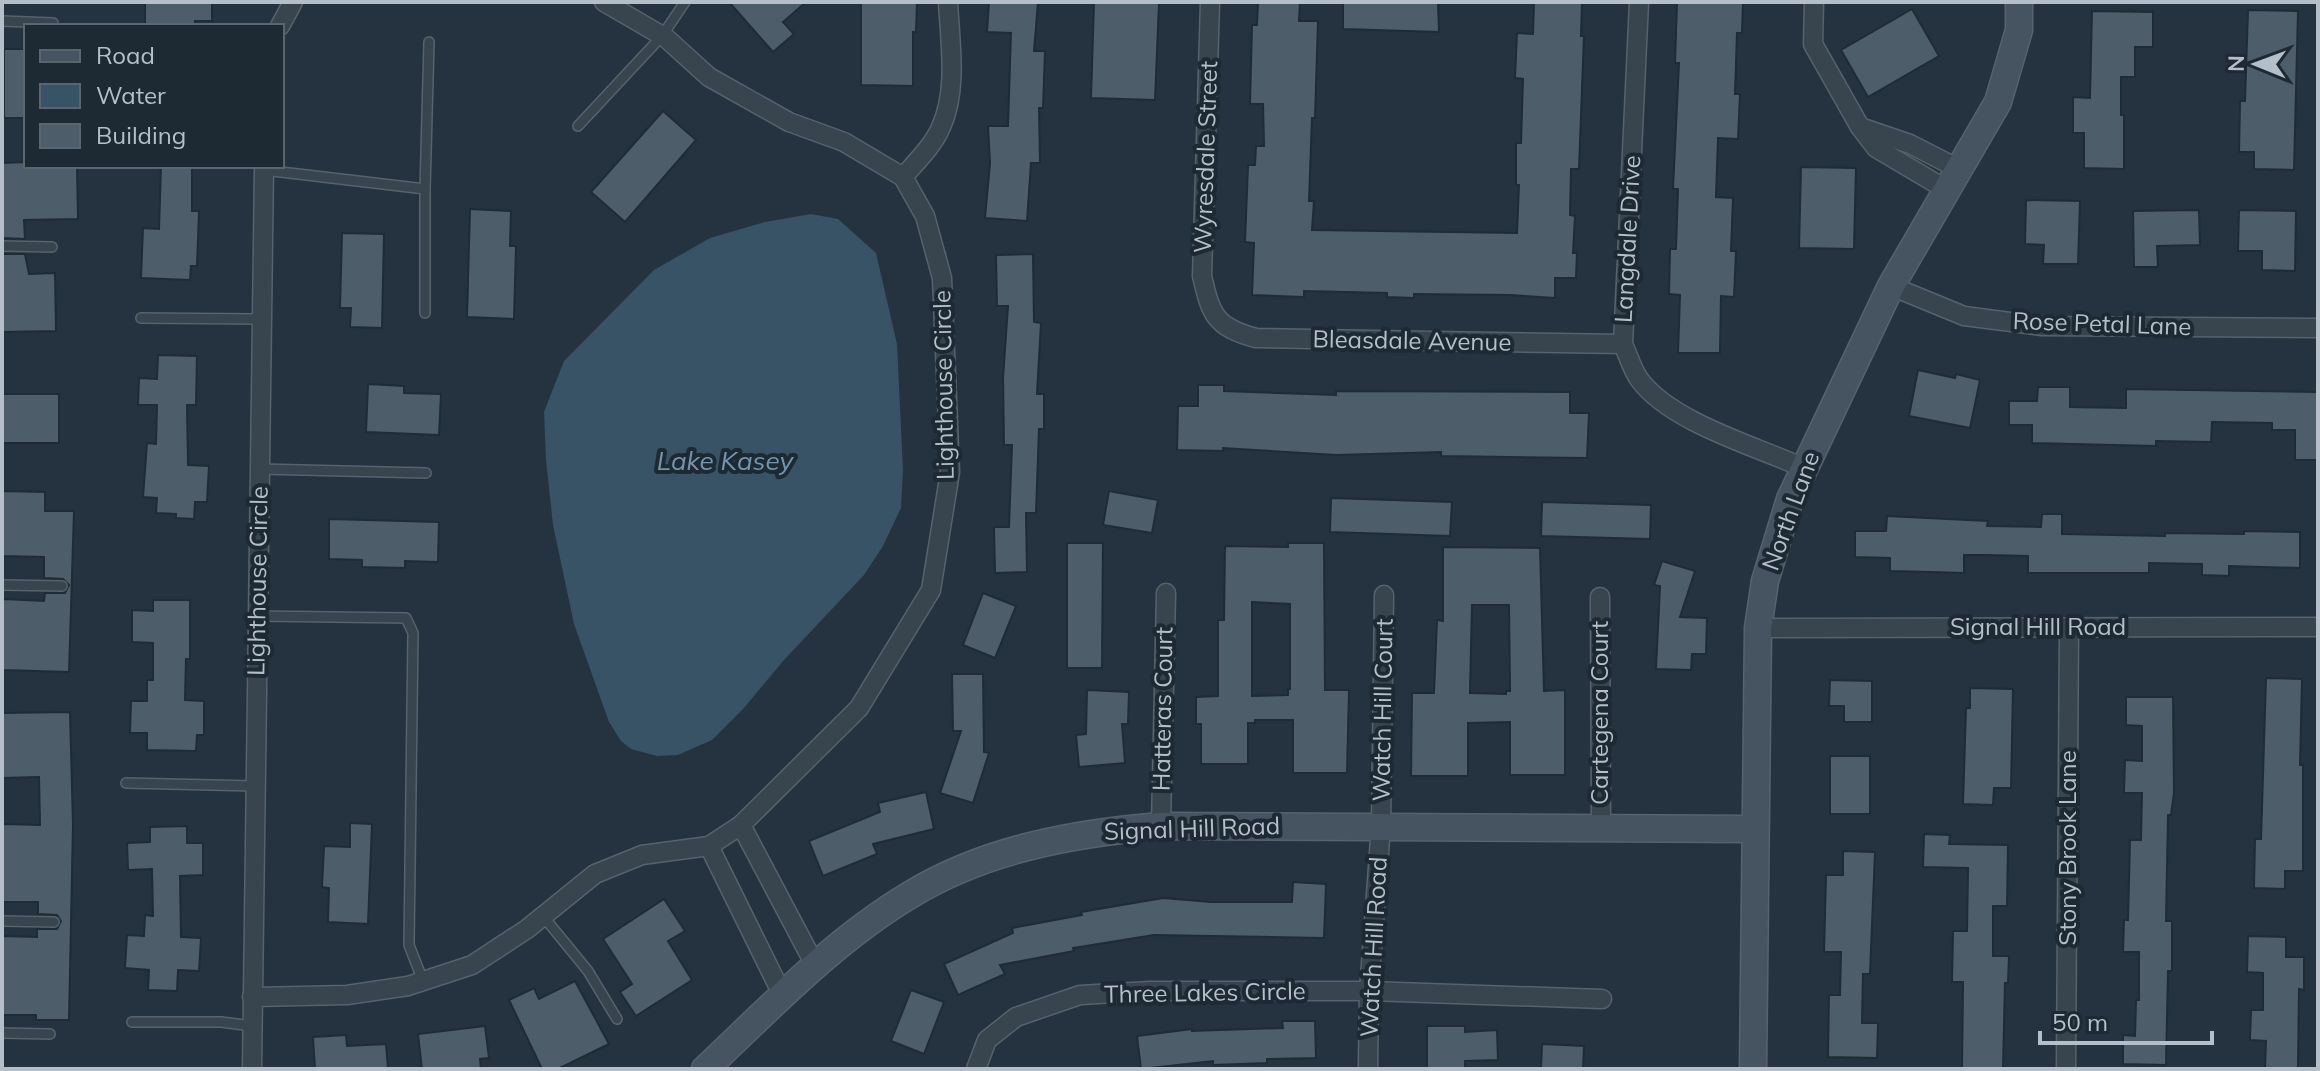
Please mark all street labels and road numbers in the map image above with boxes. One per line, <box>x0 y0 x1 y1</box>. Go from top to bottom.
street label: Wyresdale Street <box>1187 60 1223 254</box>
street label: Langdale Drive <box>1608 154 1646 324</box>
street label: Lighthouse Circle <box>926 290 960 480</box>
street label: Rose Petal Lane <box>2012 305 2192 341</box>
street label: Bleasdale Avenue <box>1312 323 1512 357</box>
street label: North Lane <box>1755 447 1825 574</box>
street label: Lighthouse Circle <box>240 486 274 676</box>
street label: Signal Hill Road <box>1950 611 2126 641</box>
street label: Watch Hill Court <box>1365 618 1399 802</box>
street label: Cartegena Court <box>1584 621 1614 805</box>
street label: Hatteras Court <box>1146 627 1178 791</box>
street label: Stony Brook Lane <box>2052 750 2082 946</box>
street label: Signal Hill Road <box>1103 810 1281 846</box>
street label: Watch Hill Road <box>1353 856 1393 1038</box>
street label: Three Lakes Circle <box>1104 975 1306 1009</box>

